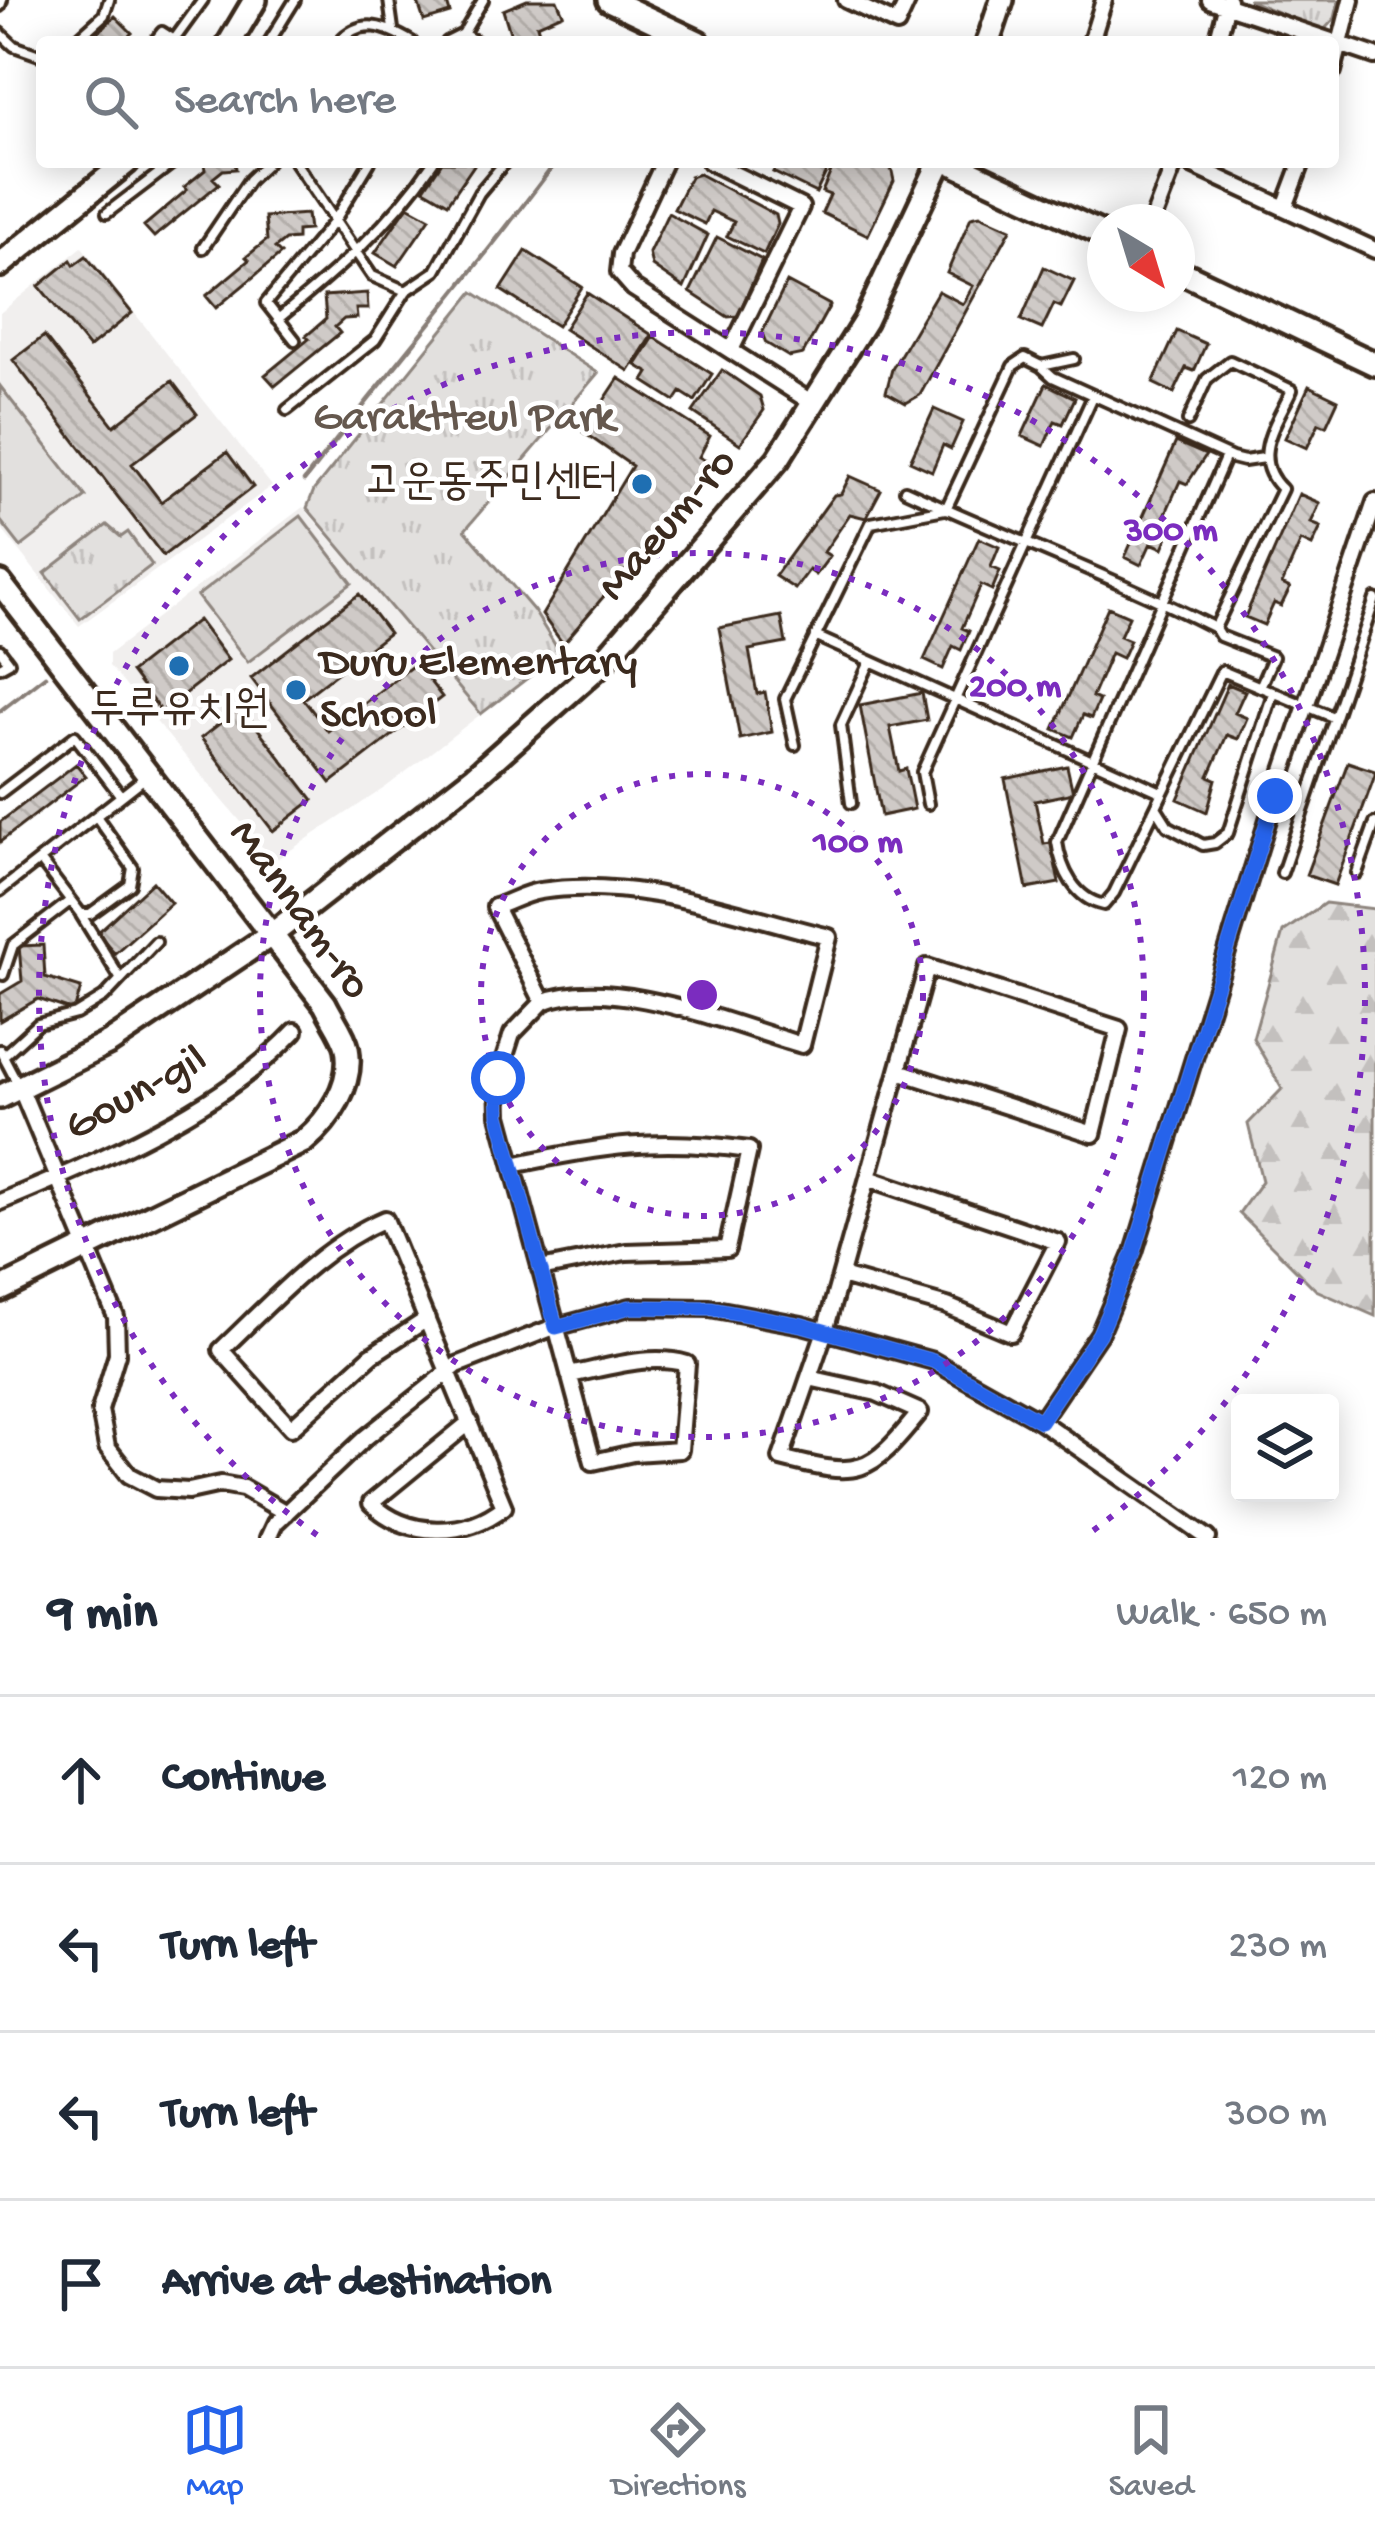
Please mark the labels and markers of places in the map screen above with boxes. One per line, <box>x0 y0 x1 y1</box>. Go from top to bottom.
place label: 고운동주민센터 <box>365 458 618 511</box>
marker: 고운동주민센터 <box>629 471 655 497</box>
place label: Duru Elementary School <box>317 638 637 743</box>
marker: 두루유치원 <box>166 653 192 679</box>
marker: Duru Elementary School <box>283 677 309 703</box>
place label: 두루유치원 <box>88 686 270 739</box>
centre of rings <box>681 974 723 1016</box>

